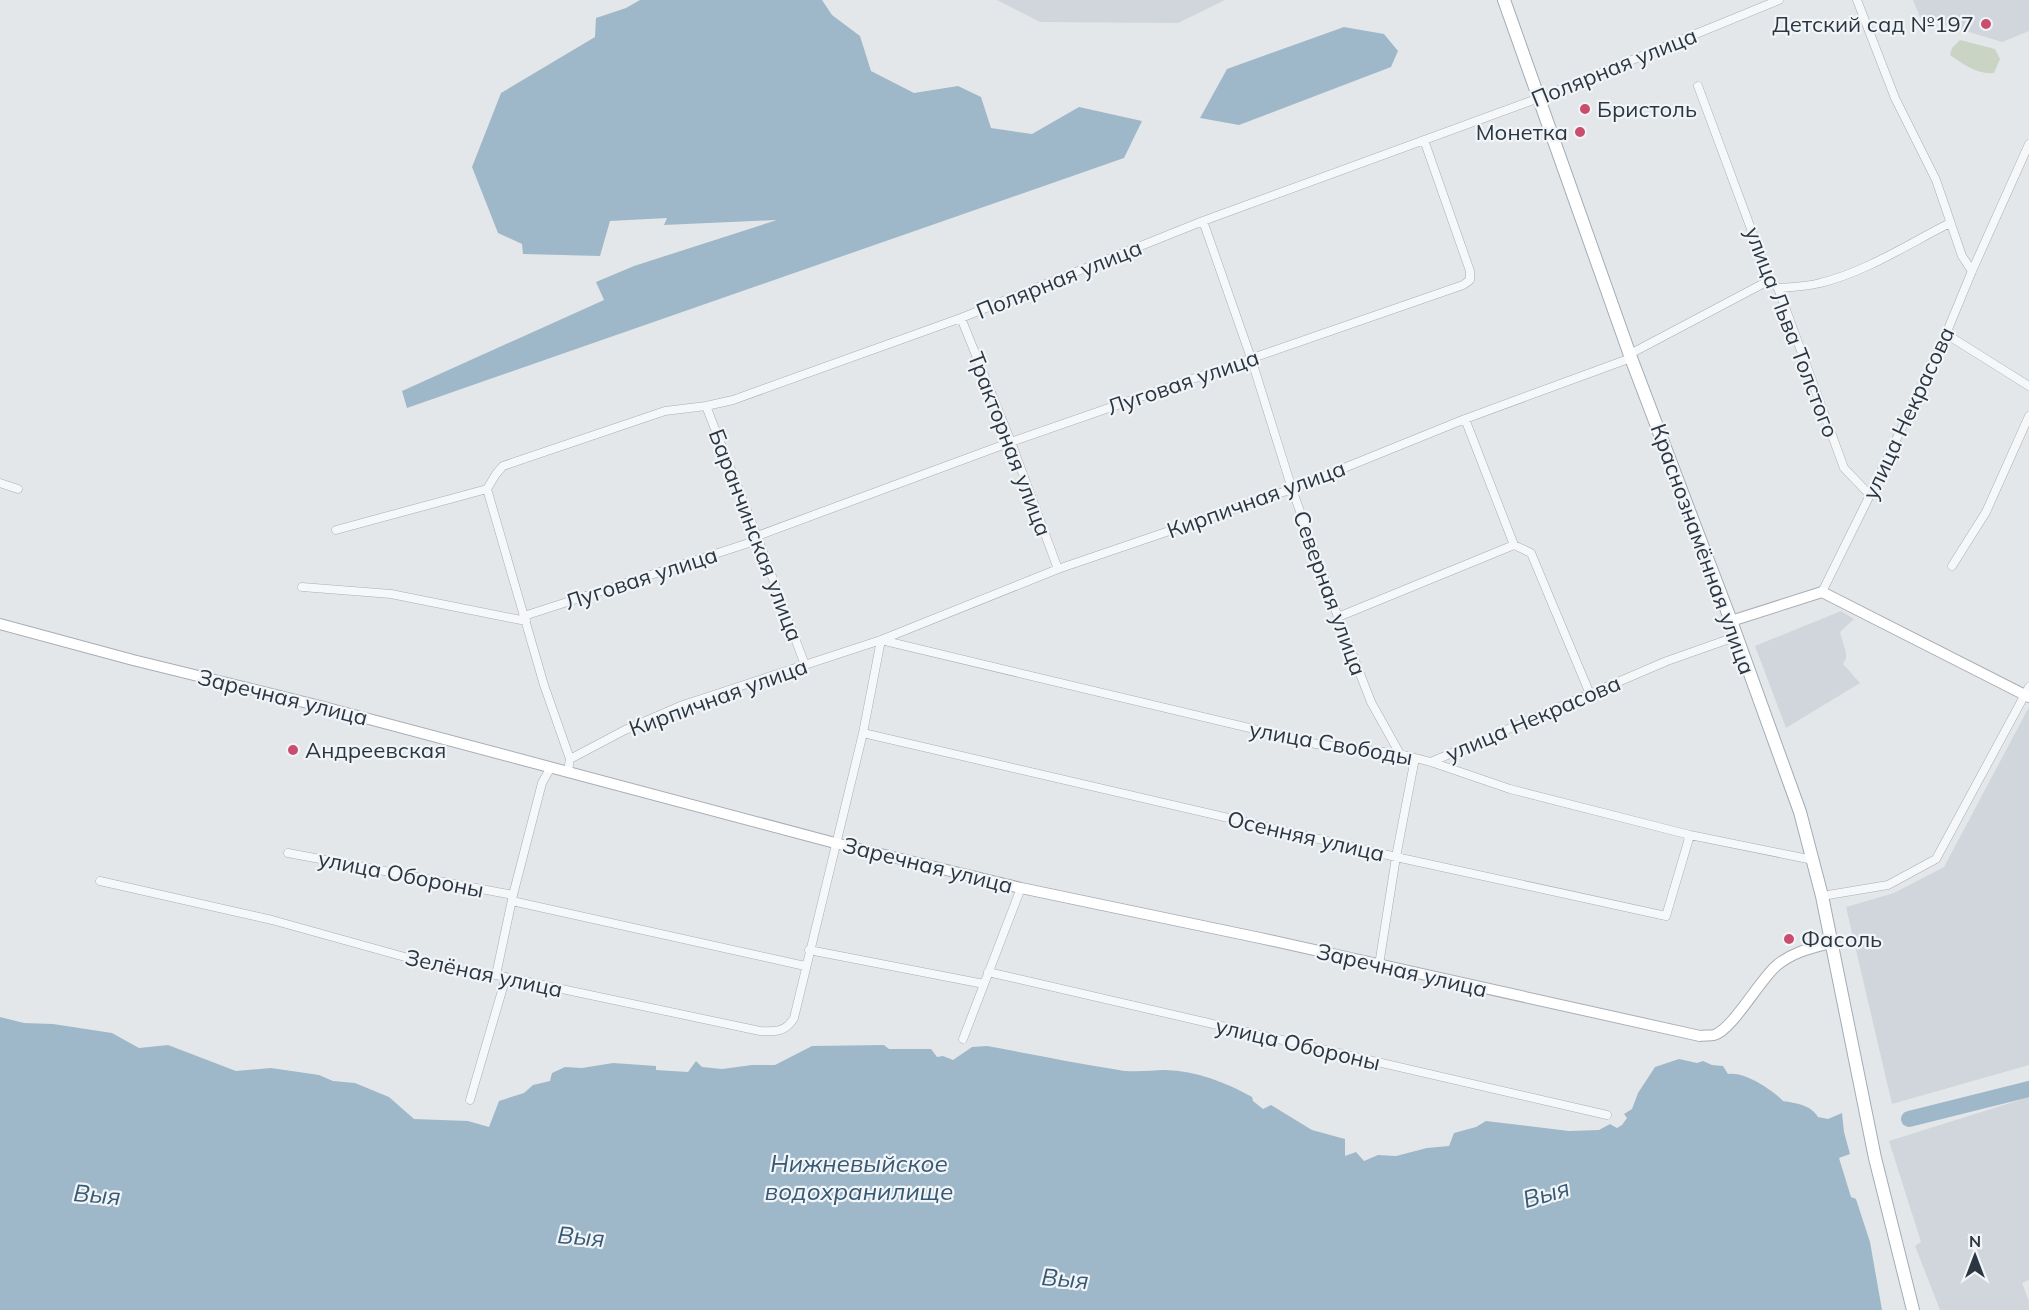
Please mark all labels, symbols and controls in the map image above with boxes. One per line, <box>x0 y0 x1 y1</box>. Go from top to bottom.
place label: Детский сад №197 <box>1772 10 1974 38</box>
marker: Детский сад №197 <box>1979 17 1993 31</box>
street label: Полярная улица <box>1527 21 1701 113</box>
place label: Бристоль <box>1597 95 1697 123</box>
marker: Бристоль <box>1578 102 1592 116</box>
place label: Монетка <box>1476 118 1568 146</box>
marker: Монетка <box>1573 125 1587 139</box>
street label: улица Льва Толстого <box>1739 223 1845 441</box>
street label: Полярная улица <box>972 233 1146 325</box>
street label: улица Некрасова <box>1856 322 1960 504</box>
street label: Луговая улица <box>1103 343 1263 421</box>
street label: Тракторная улица <box>962 348 1058 540</box>
street label: Краснознамённая улица <box>1645 420 1761 678</box>
street label: Баранчинская улица <box>703 425 809 645</box>
street label: Кирпичная улица <box>1163 454 1349 544</box>
street label: Северная улица <box>1287 507 1373 679</box>
street label: Луговая улица <box>561 540 721 616</box>
street label: Кирпичная улица <box>625 652 811 742</box>
street label: Заречная улица <box>195 662 371 732</box>
street label: улица Некрасова <box>1441 669 1625 767</box>
street label: улица Свободы <box>1247 715 1415 771</box>
place label: Андреевская <box>305 736 446 764</box>
marker: Андреевская <box>286 743 300 757</box>
street label: Осенняя улица <box>1225 804 1387 868</box>
street label: Заречная улица <box>840 830 1016 900</box>
street label: улица Обороны <box>316 844 486 904</box>
place label: Фасоль <box>1801 925 1882 953</box>
marker: Фасоль <box>1782 932 1796 946</box>
street label: Заречная улица <box>1314 937 1490 1003</box>
street label: Зелёная улица <box>403 943 565 1003</box>
street label: улица Обороны <box>1213 1011 1383 1077</box>
water label: Нижневыйское водохранилище <box>765 1148 953 1206</box>
water label: Выя <box>1519 1172 1573 1214</box>
water label: Выя <box>72 1177 122 1211</box>
water label: Выя <box>556 1219 606 1253</box>
north arrow <box>1945 1226 2005 1286</box>
text: N <box>1969 1231 1981 1251</box>
water label: Выя <box>1040 1261 1090 1295</box>

